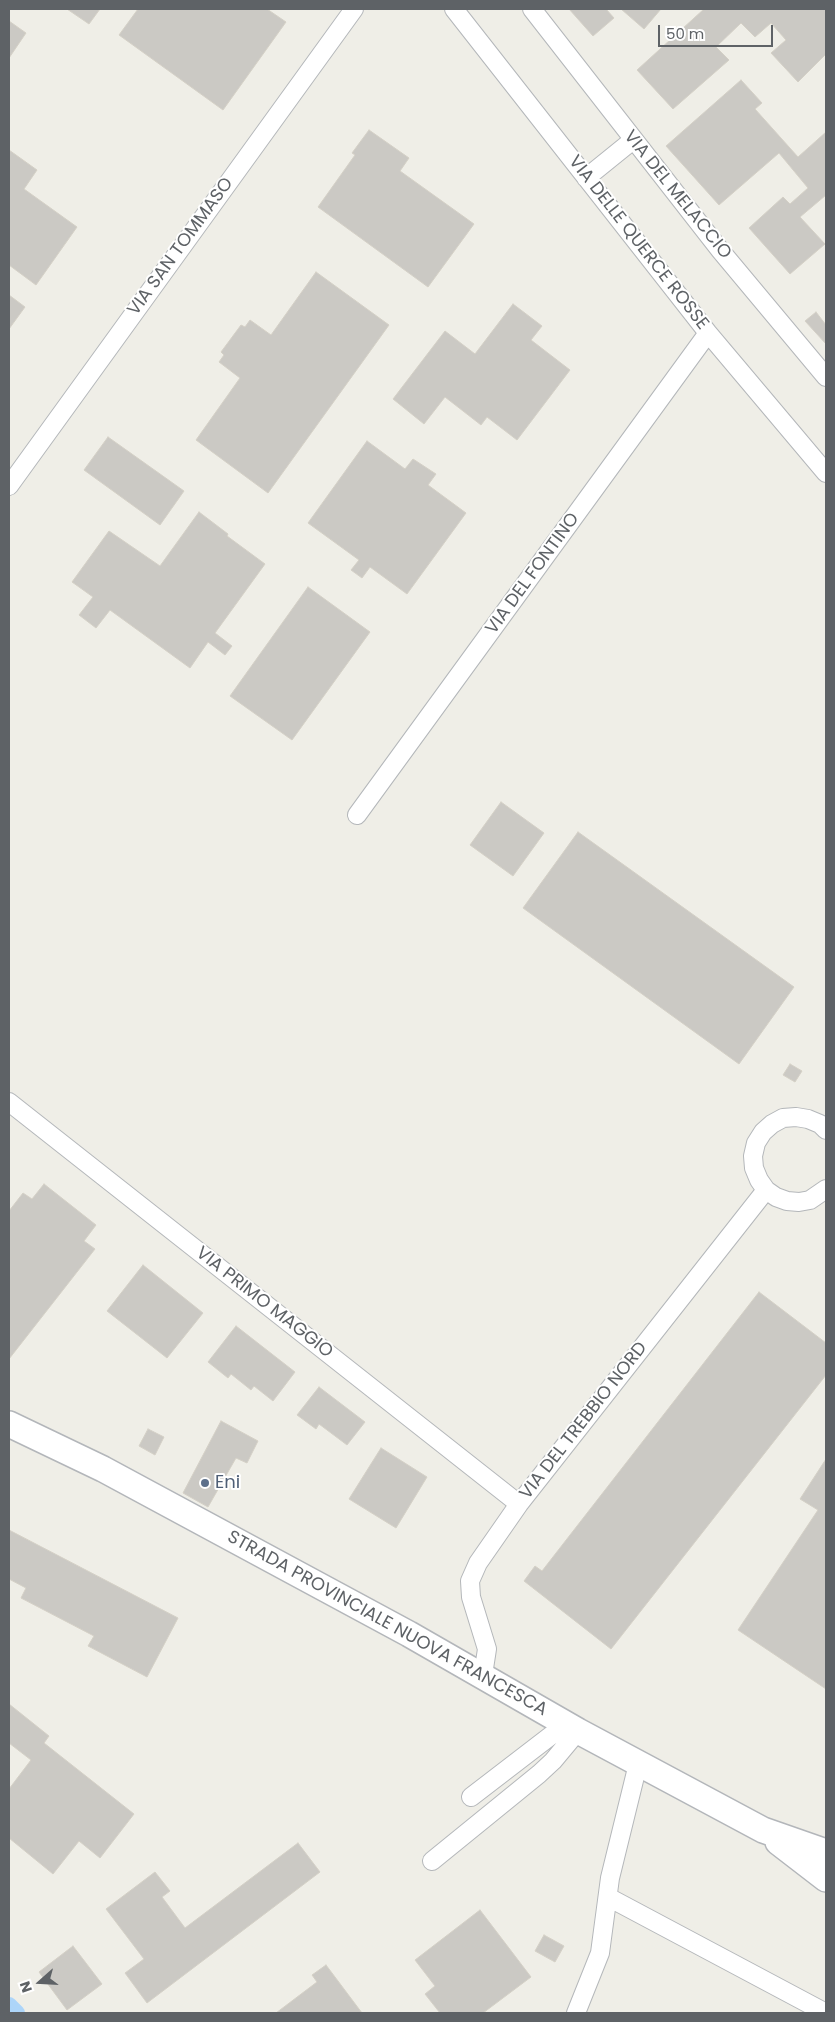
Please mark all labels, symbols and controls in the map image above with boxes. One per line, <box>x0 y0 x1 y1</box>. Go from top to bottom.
scale bar <box>660 15 775 47</box>
text: 50 m <box>666 23 704 44</box>
street label: VIA DEL MELACCIO <box>619 126 735 264</box>
street label: VIA DELLE QUERCE ROSSE <box>563 152 713 334</box>
street label: VIA SAN TOMMASO <box>124 174 238 320</box>
street label: VIA DEL FONTINO <box>482 509 584 639</box>
street label: VIA PRIMO MAGGIO <box>191 1243 337 1363</box>
street label: VIA DEL TREBBIO NORD <box>516 1338 652 1504</box>
place label: Eni <box>215 1472 240 1494</box>
marker: Eni <box>199 1477 211 1489</box>
street label: STRADA PROVINCIALE NUOVA FRANCESCA <box>223 1527 551 1721</box>
north arrow <box>15 1957 65 2007</box>
text: N <box>15 1979 37 1995</box>

